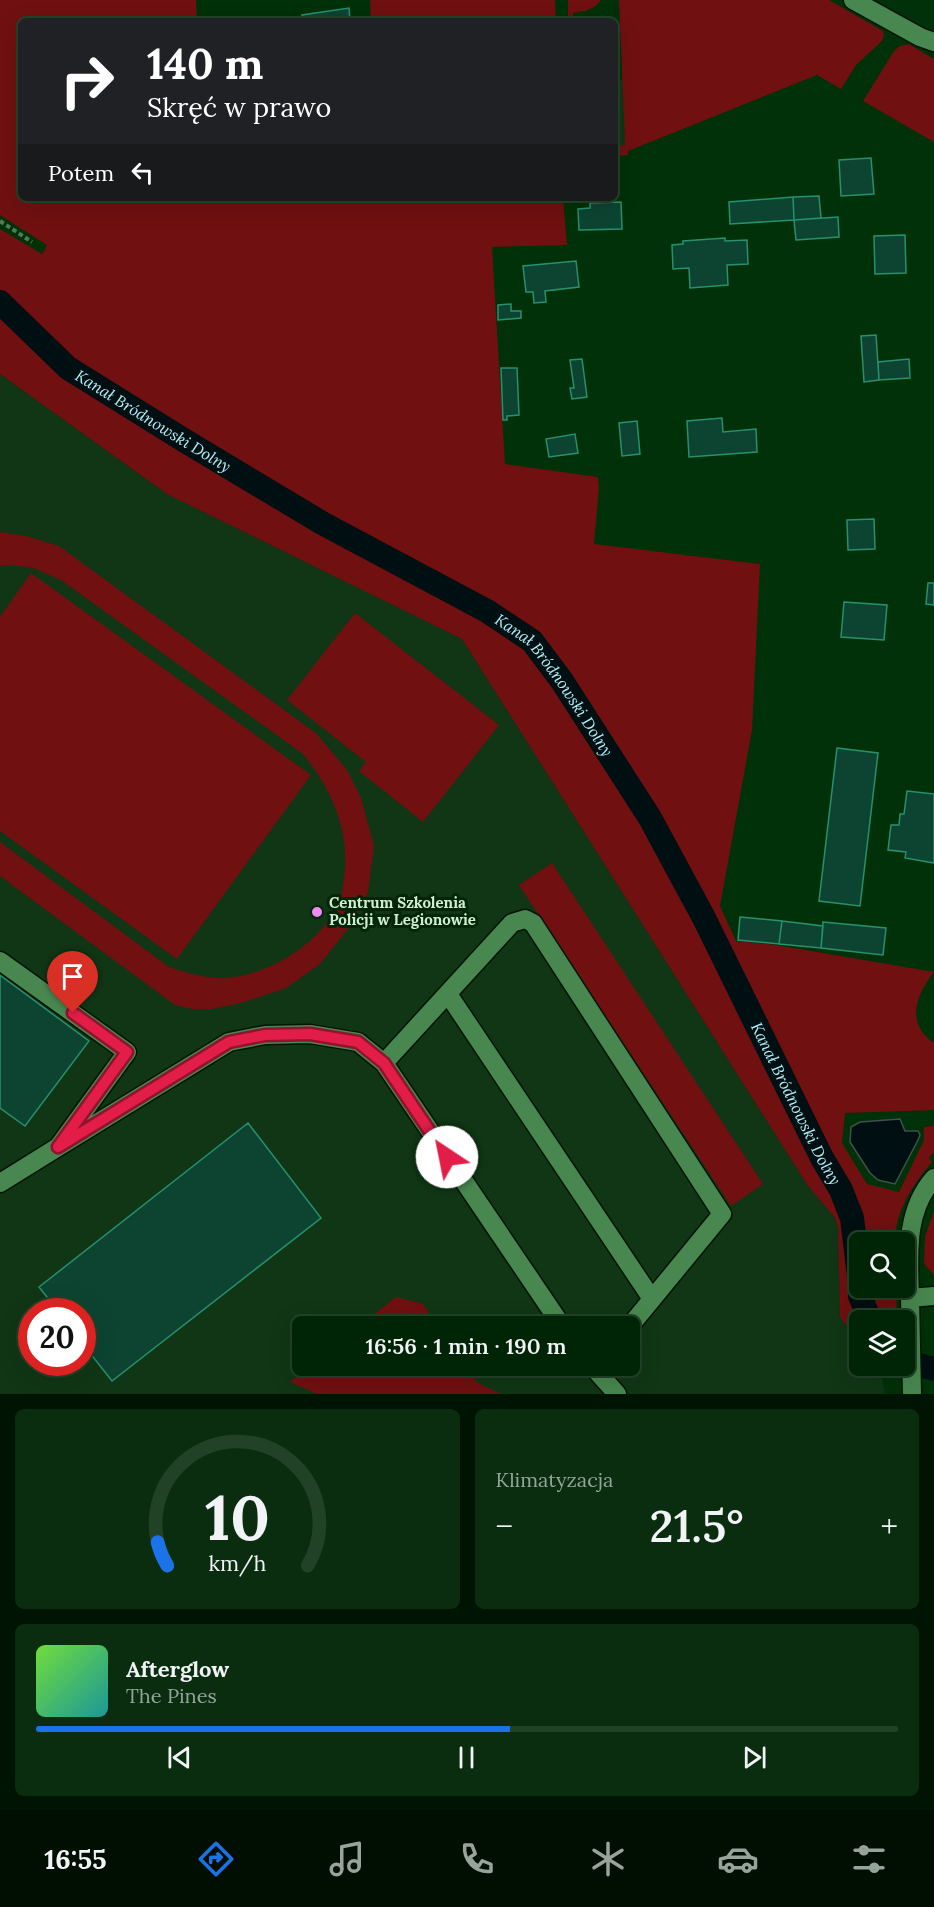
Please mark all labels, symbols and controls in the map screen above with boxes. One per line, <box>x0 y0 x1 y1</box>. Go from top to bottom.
text: 140 m <box>147 37 263 91</box>
icon: right <box>48 42 126 120</box>
text: Skręć w prawo <box>147 90 331 124</box>
icon: left <box>126 156 159 189</box>
text: Potem <box>48 159 114 187</box>
water label: Kanał Bródnowski Dolny <box>72 365 235 476</box>
water label: Kanał Bródnowski Dolny <box>491 609 618 760</box>
place label: Centrum Szkolenia Policji w Legionowie <box>329 893 476 929</box>
marker: Centrum Szkolenia Policji w Legionowie <box>310 905 324 919</box>
pin <box>47 951 98 1013</box>
icon: arrive <box>56 960 89 993</box>
water label: Kanał Bródnowski Dolny <box>747 1019 846 1188</box>
position arrow <box>415 1125 479 1189</box>
map controls <box>849 1232 915 1376</box>
button: search <box>849 1232 915 1298</box>
speed limit sign: 20 <box>18 1298 96 1376</box>
button: layers <box>849 1310 915 1376</box>
text: 16:56 · 1 min · 190 m <box>366 1332 567 1360</box>
text: Klimatyzacja <box>496 1467 613 1492</box>
text: 10 <box>205 1477 270 1557</box>
text: 21.5° <box>650 1497 744 1554</box>
text: − <box>496 1505 513 1547</box>
text: + <box>881 1505 898 1547</box>
text: km/h <box>208 1549 266 1577</box>
text: Afterglow <box>126 1655 229 1683</box>
text: The Pines <box>126 1683 217 1708</box>
icon: previous <box>163 1741 196 1774</box>
icon: pause <box>450 1741 483 1774</box>
icon: next <box>738 1741 771 1774</box>
icon: directions <box>195 1838 237 1880</box>
icon: music <box>326 1838 368 1880</box>
icon: phone <box>456 1838 498 1880</box>
icon: climate <box>587 1838 629 1880</box>
icon: car <box>717 1838 759 1880</box>
icon: filters <box>848 1838 890 1880</box>
text: 16:55 <box>44 1842 107 1876</box>

